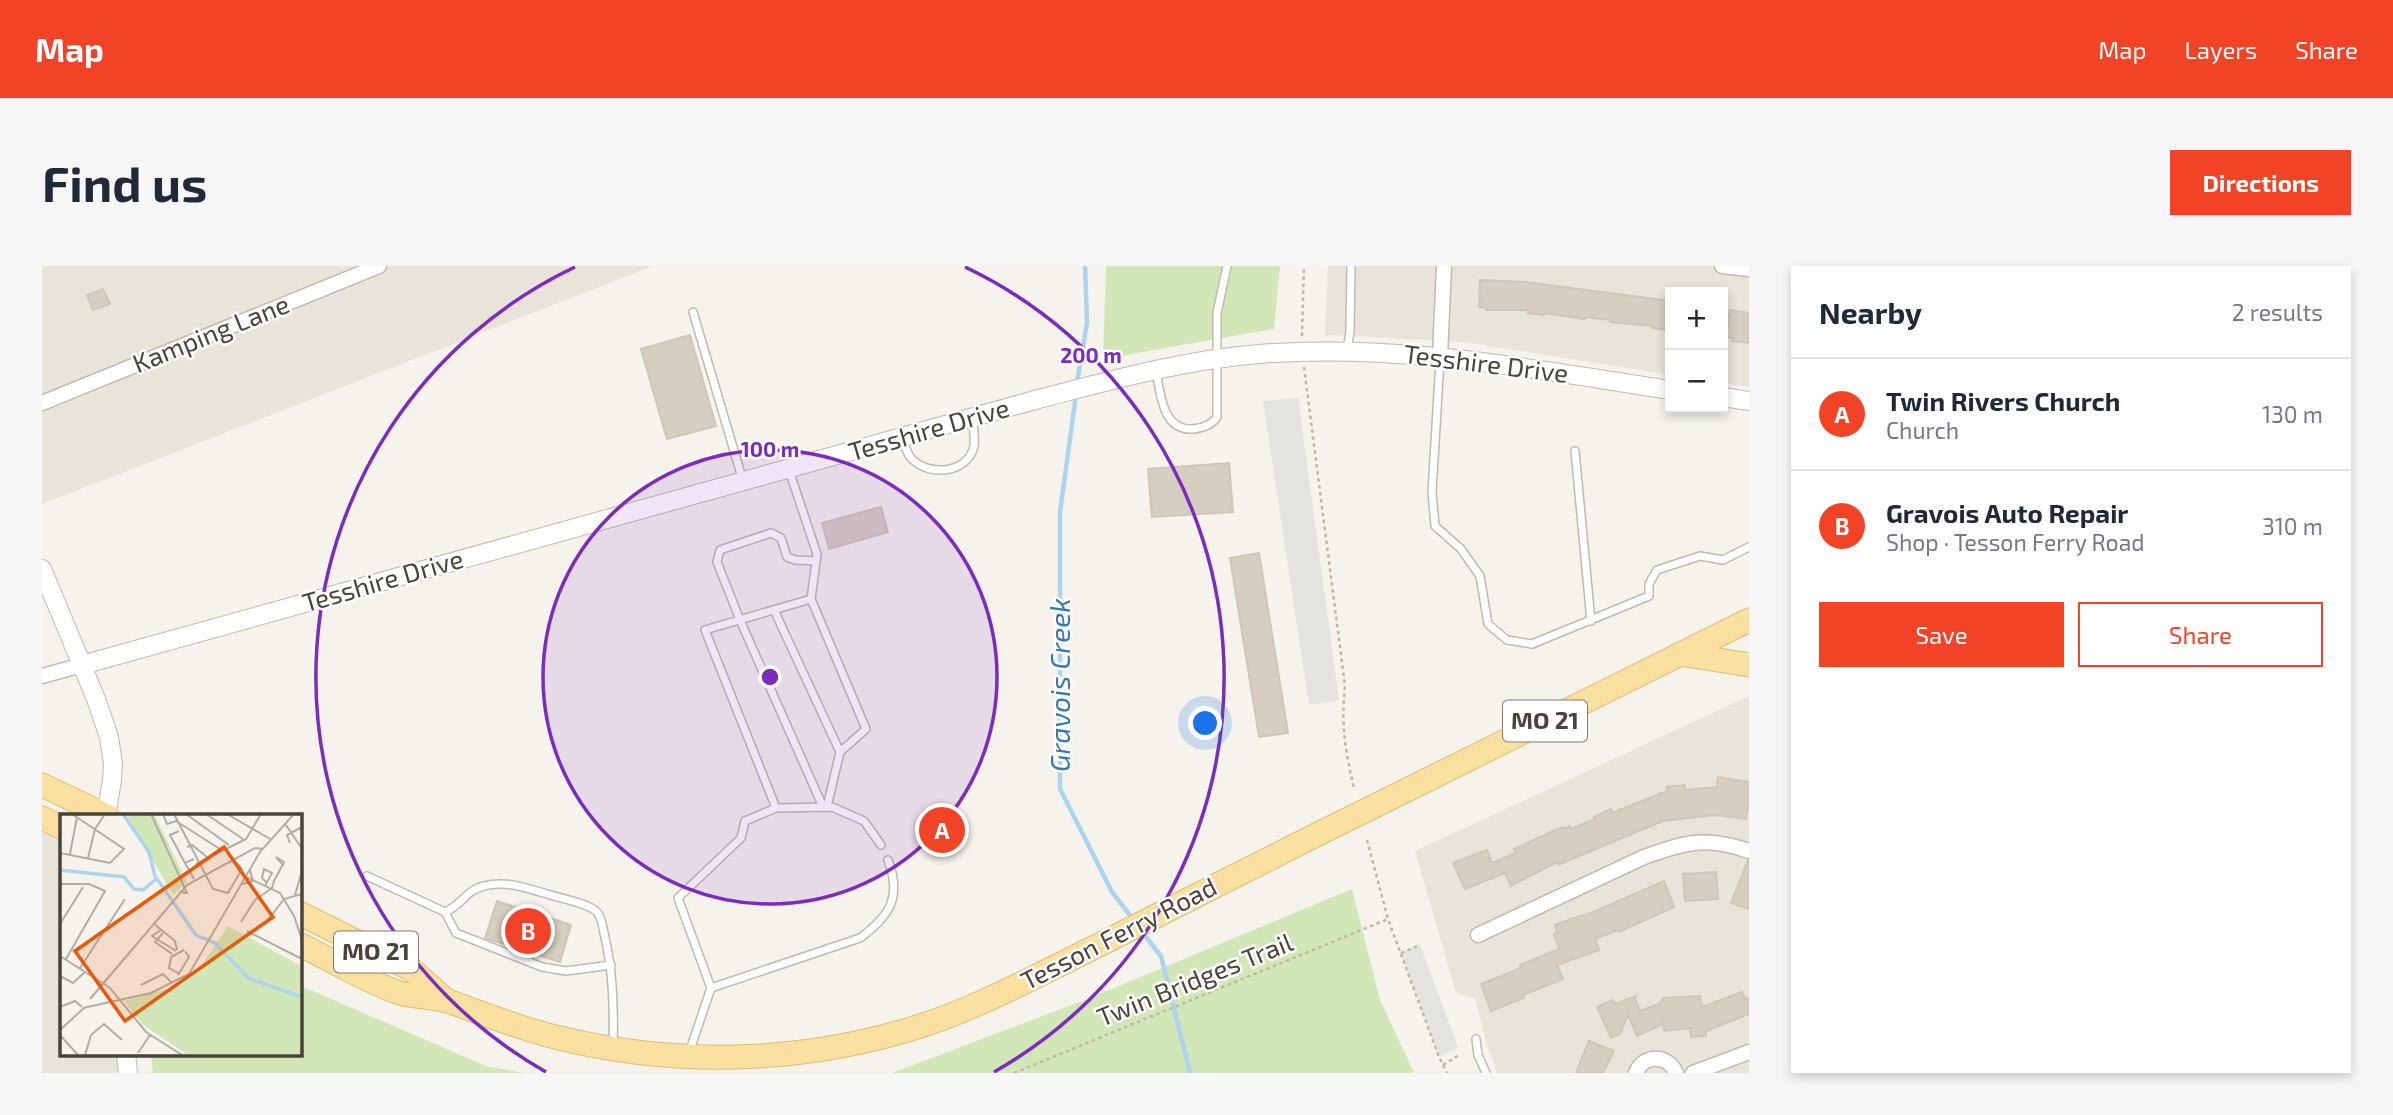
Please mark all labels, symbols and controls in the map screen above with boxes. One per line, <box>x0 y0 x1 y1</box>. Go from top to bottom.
text: Map <box>35 29 104 69</box>
text: Map <box>2098 35 2146 64</box>
text: Layers <box>2184 35 2257 64</box>
text: Share <box>2295 35 2358 64</box>
button: Directions <box>2170 150 2351 215</box>
text: Find us <box>42 153 207 212</box>
street label: Kamping Lane <box>128 287 293 378</box>
map controls <box>1665 287 1728 413</box>
button: + <box>1665 287 1728 350</box>
text: Nearby <box>1819 294 1922 330</box>
text: 2 results <box>2232 298 2323 326</box>
street label: Tesshire Drive <box>1402 337 1570 388</box>
text: 200 m <box>1060 342 1122 367</box>
button: − <box>1665 350 1728 413</box>
text: Twin Rivers Church <box>1886 385 2120 416</box>
street label: Tesshire Drive <box>845 391 1013 466</box>
text: A <box>1834 400 1850 428</box>
text: 130 m <box>2262 400 2323 428</box>
text: Church <box>1886 416 1959 444</box>
text: 100 m <box>741 436 799 461</box>
text: Gravois Auto Repair <box>1886 497 2128 528</box>
text: B <box>1835 512 1849 540</box>
text: 310 m <box>2262 512 2323 540</box>
text: Shop · Tesson Ferry Road <box>1886 528 2144 556</box>
street label: Tesshire Drive <box>299 542 467 617</box>
water label: Gravois Creek <box>1042 598 1076 772</box>
button: Save <box>1819 602 2064 667</box>
button: Share <box>2078 602 2323 667</box>
centre of rings <box>758 665 782 689</box>
road number: MO 21 <box>1503 700 1587 742</box>
your location <box>1188 706 1222 740</box>
pin: A <box>919 804 965 856</box>
inset map <box>60 814 301 1056</box>
street label: Tesson Ferry Road <box>1015 870 1221 995</box>
pin: B <box>505 905 551 957</box>
street label: Twin Bridges Trail <box>1092 925 1297 1032</box>
road number: MO 21 <box>334 932 418 972</box>

